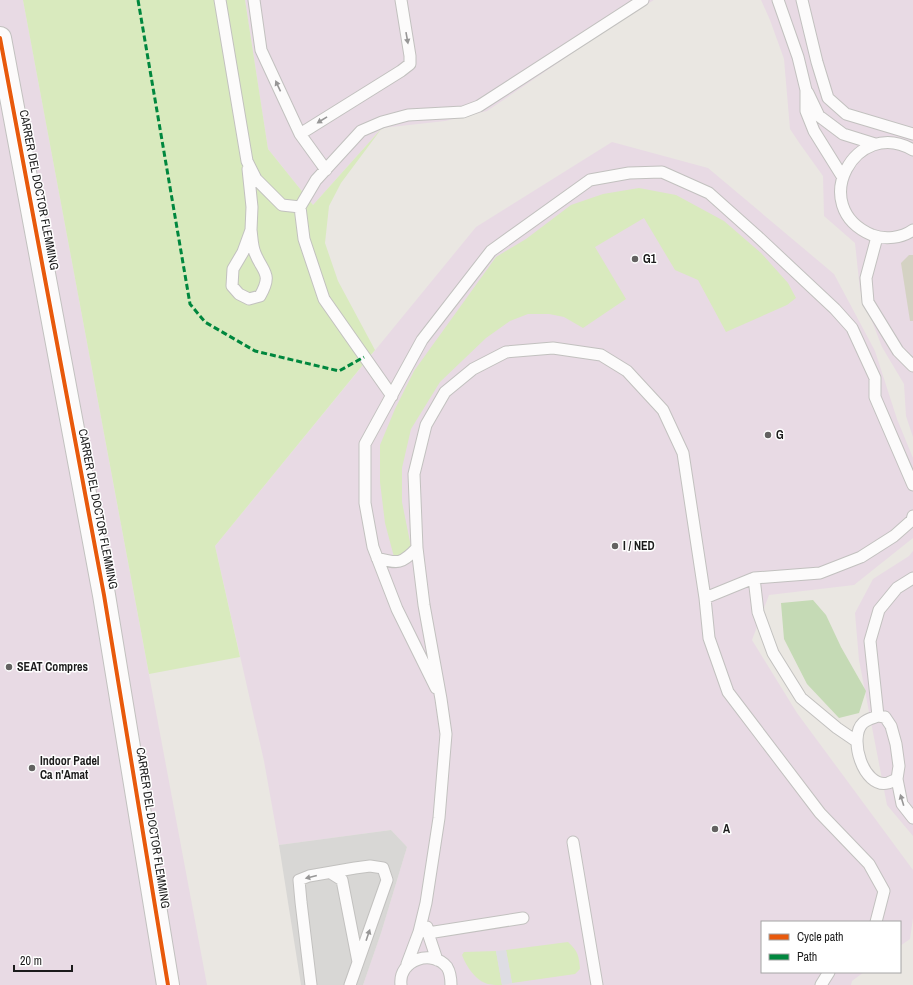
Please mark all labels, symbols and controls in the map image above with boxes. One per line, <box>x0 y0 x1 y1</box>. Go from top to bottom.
one-way arrow <box>405 32 411 45</box>
one-way arrow <box>274 79 280 91</box>
street label: CARRER DEL DOCTOR FLEMMING <box>16 109 62 271</box>
one-way arrow <box>317 116 327 124</box>
place label: G1 <box>643 251 657 267</box>
marker: G1 <box>630 254 640 264</box>
place label: G <box>776 427 784 443</box>
street label: CARRER DEL DOCTOR FLEMMING <box>75 428 121 590</box>
marker: G <box>763 430 773 440</box>
place label: I / NED <box>623 538 655 554</box>
marker: I / NED <box>610 541 620 551</box>
place label: SEAT Compres <box>17 659 88 675</box>
marker: SEAT Compres <box>4 662 14 672</box>
street label: CARRER DEL DOCTOR FLEMMING <box>132 746 174 910</box>
place label: Indoor Padel Ca n'Amat <box>40 753 100 783</box>
marker: Indoor Padel Ca n'Amat <box>27 763 37 773</box>
one-way arrow <box>899 793 905 805</box>
place label: A <box>723 821 731 837</box>
marker: A <box>710 824 720 834</box>
one-way arrow <box>305 874 317 880</box>
legend <box>761 921 901 973</box>
one-way arrow <box>365 929 371 941</box>
text: Cycle path <box>797 929 844 945</box>
scale bar <box>14 947 72 973</box>
text: Path <box>797 949 817 965</box>
text: 20 m <box>20 953 42 969</box>

